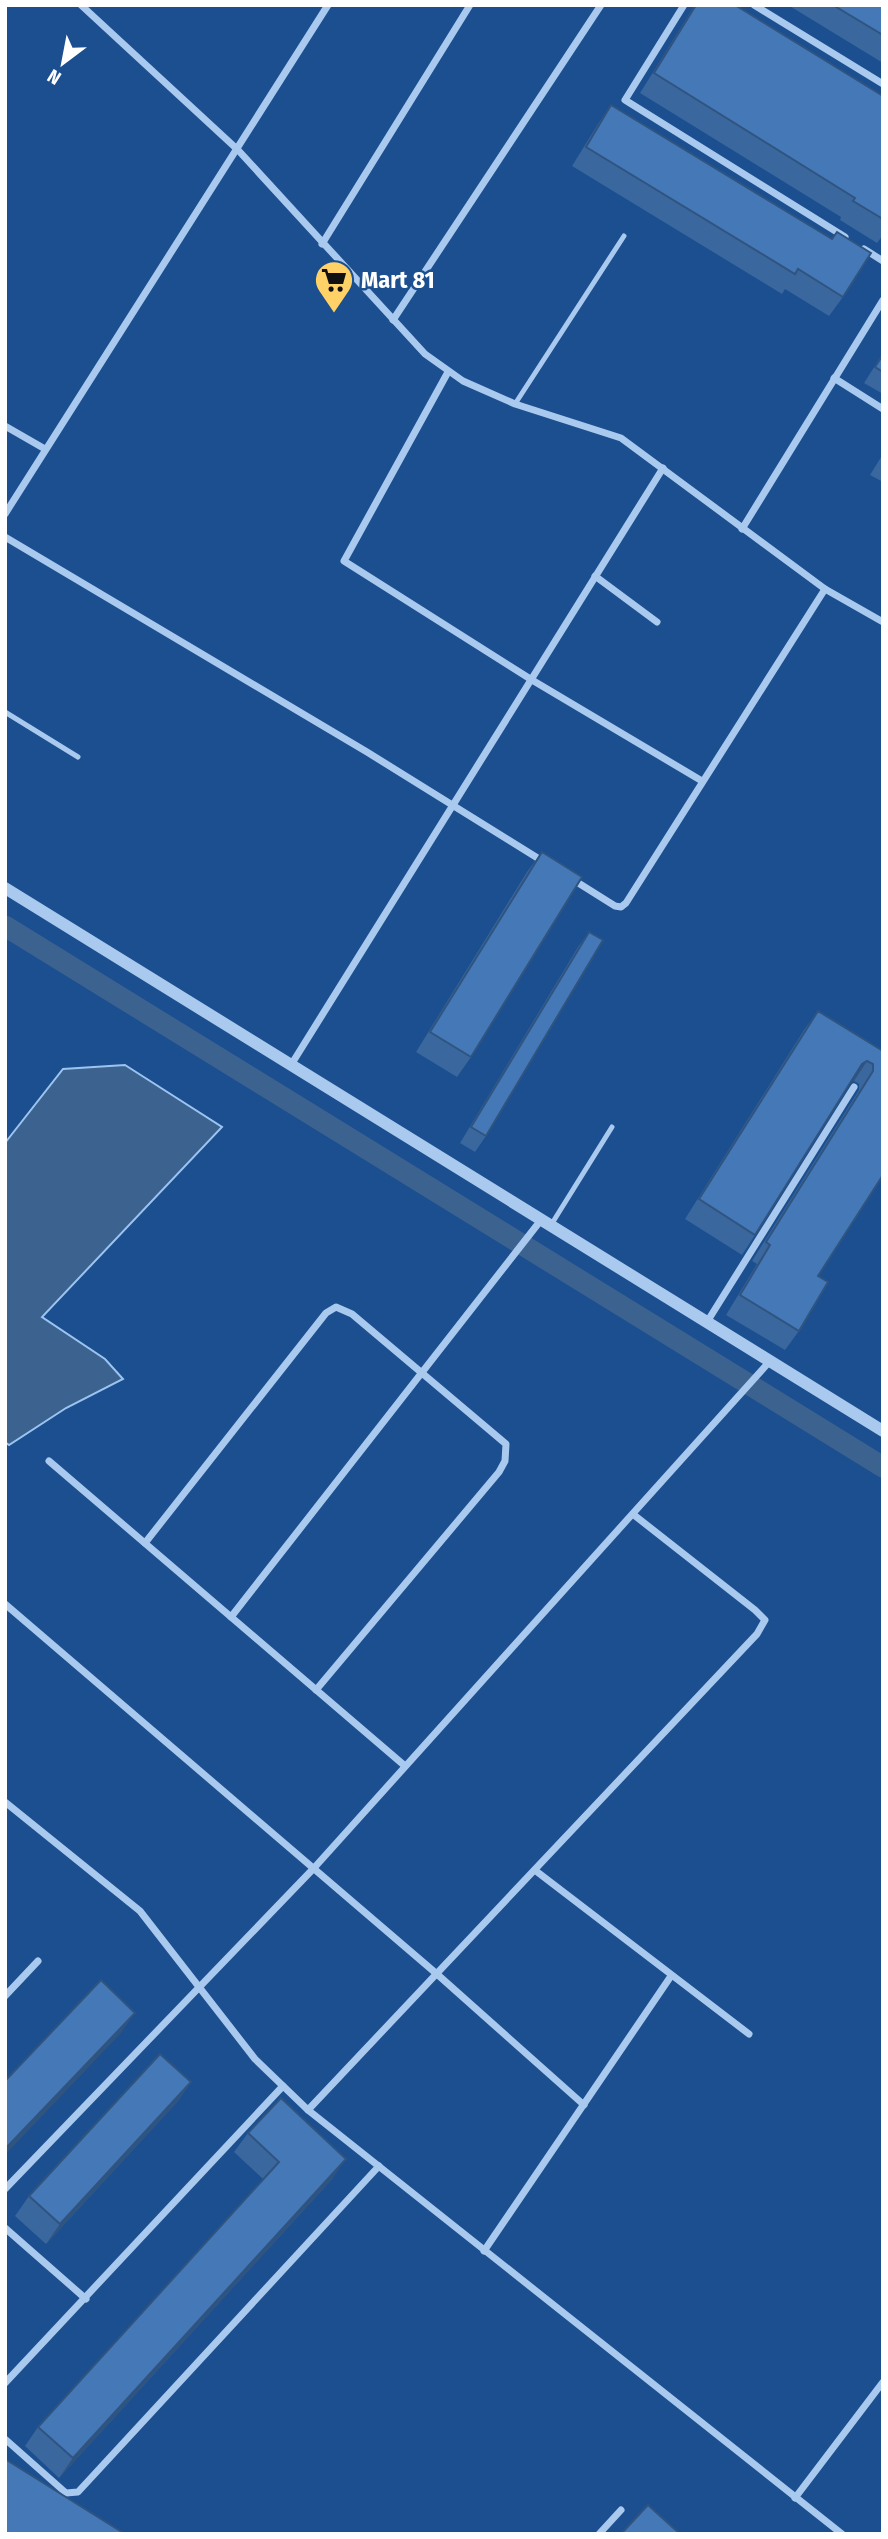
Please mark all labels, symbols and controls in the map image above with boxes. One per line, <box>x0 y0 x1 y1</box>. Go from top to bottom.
north arrow <box>28 28 98 98</box>
text: N <box>43 64 65 90</box>
supermarket icon: Mart 81 <box>313 259 355 314</box>
place label: Mart 81 <box>361 266 435 294</box>

